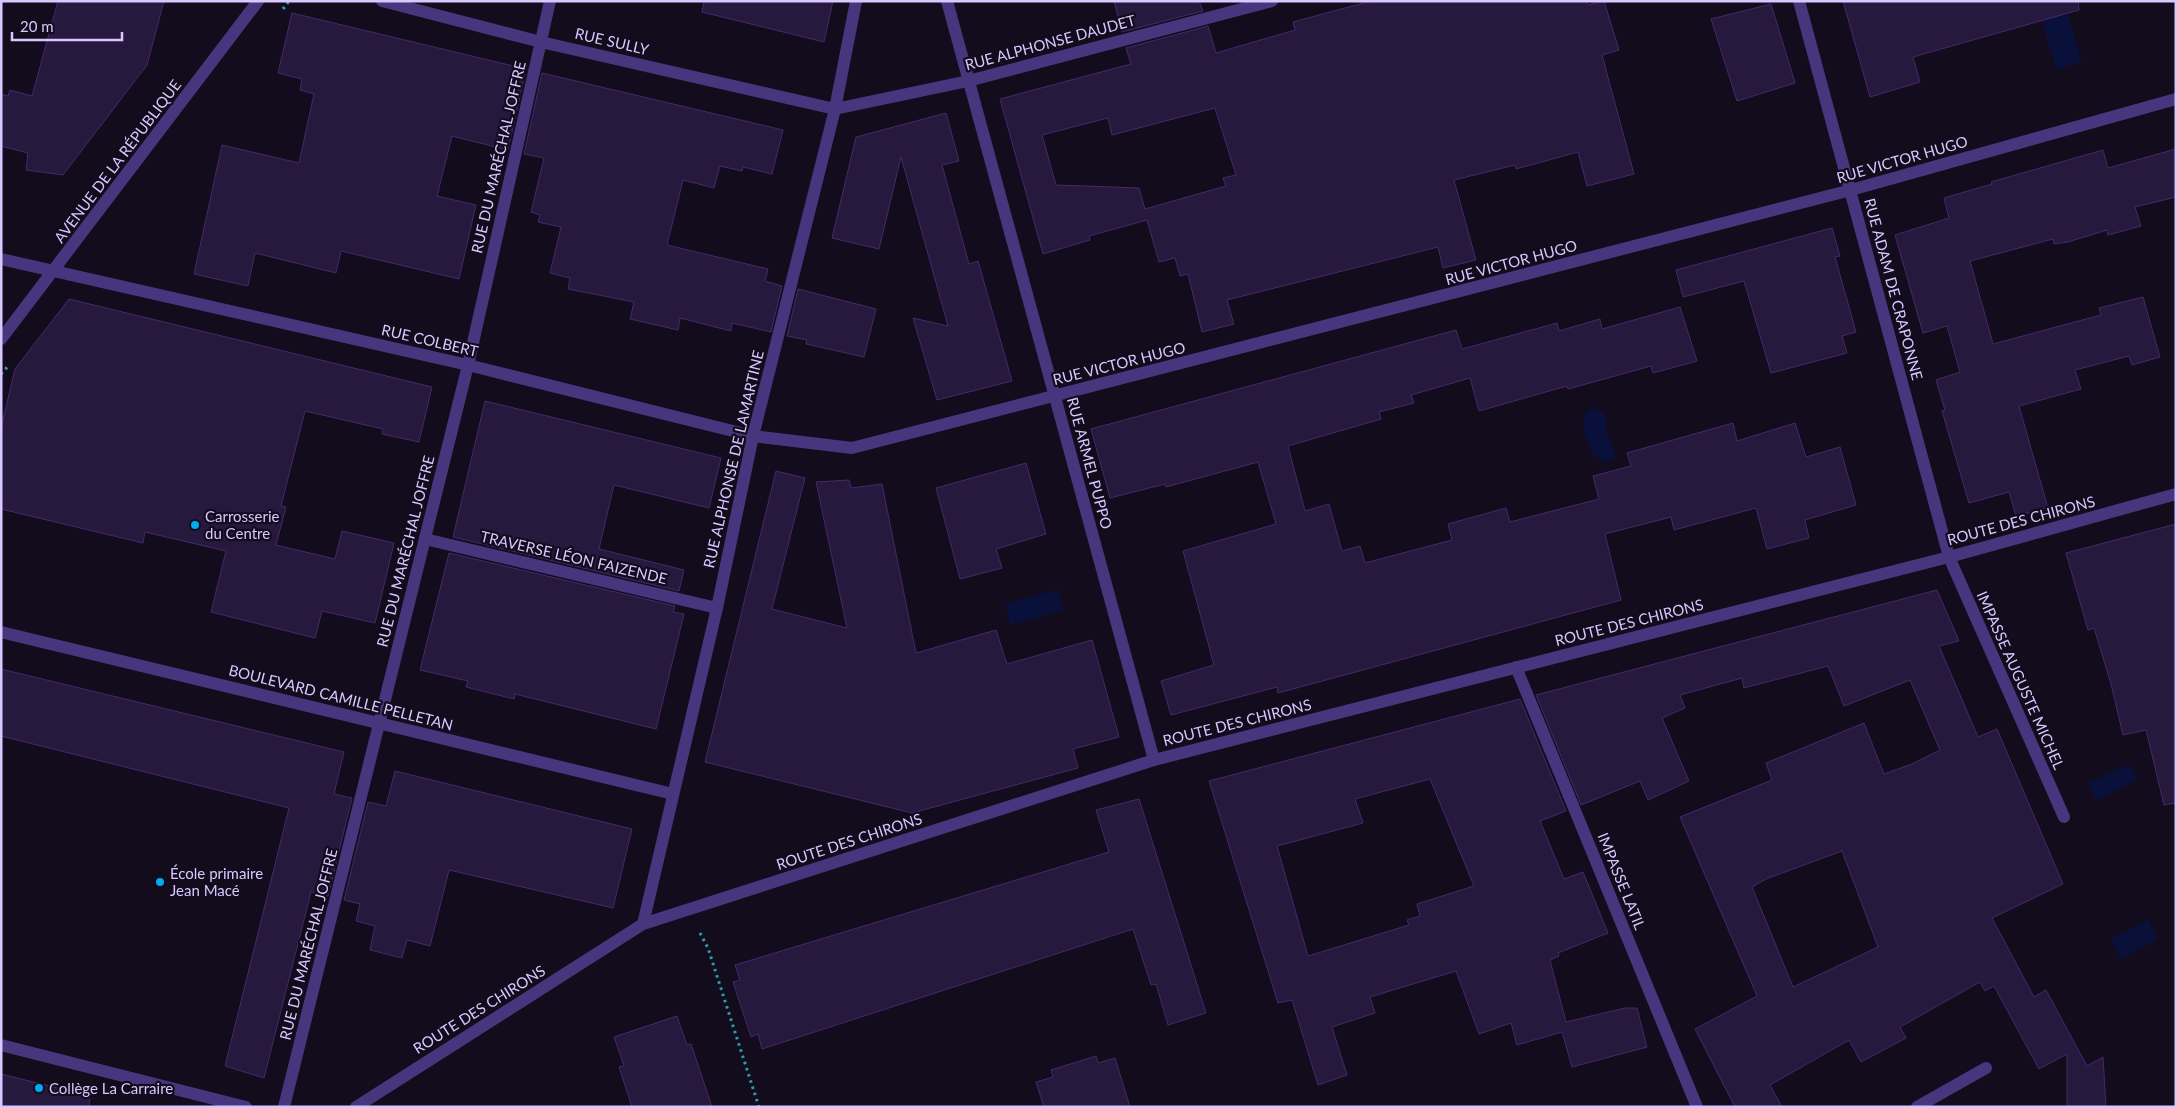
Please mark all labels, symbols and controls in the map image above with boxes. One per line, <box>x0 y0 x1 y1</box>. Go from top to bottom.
scale bar <box>12 10 122 42</box>
street label: RUE ALPHONSE DAUDET <box>963 11 1137 73</box>
text: 20 m <box>20 17 54 35</box>
street label: RUE SULLY <box>573 24 651 58</box>
street label: RUE DU MARÉCHAL JOFFRE <box>467 59 529 255</box>
street label: AVENUE DE LA RÉPUBLIQUE <box>50 76 184 246</box>
street label: RUE VICTOR HUGO <box>1834 132 1970 186</box>
street label: RUE ADAM DE CRAPONNE <box>1861 196 1927 382</box>
street label: RUE VICTOR HUGO <box>1443 236 1579 288</box>
street label: RUE COLBERT <box>380 320 480 360</box>
street label: RUE VICTOR HUGO <box>1051 338 1187 388</box>
street label: RUE ALPHONSE DE LAMARTINE <box>699 348 767 570</box>
street label: RUE ARMEL PUPPO <box>1064 395 1116 531</box>
street label: RUE DU MARÉCHAL JOFFRE <box>372 453 438 649</box>
street label: ROUTE DES CHIRONS <box>1945 492 2097 548</box>
place label: Carrosserie du Centre <box>205 507 280 542</box>
marker: Carrosserie du Centre <box>189 519 201 531</box>
street label: TRAVERSE LÉON FAIZENDE <box>479 527 669 587</box>
street label: IMPASSE AUGUSTE MICHEL <box>1973 588 2069 772</box>
street label: ROUTE DES CHIRONS <box>1553 595 1705 649</box>
street label: BOULEVARD CAMILLE PELLETAN <box>227 660 455 734</box>
street label: ROUTE DES CHIRONS <box>1161 695 1313 749</box>
street label: ROUTE DES CHIRONS <box>774 809 924 873</box>
street label: IMPASSE LATIL <box>1594 830 1650 932</box>
street label: RUE DU MARÉCHAL JOFFRE <box>275 846 341 1042</box>
place label: École primaire Jean Macé <box>170 864 263 899</box>
marker: École primaire Jean Macé <box>154 876 166 888</box>
street label: ROUTE DES CHIRONS <box>410 961 548 1057</box>
place label: Collège La Carraire <box>49 1079 173 1097</box>
marker: Collège La Carraire <box>33 1082 45 1094</box>

